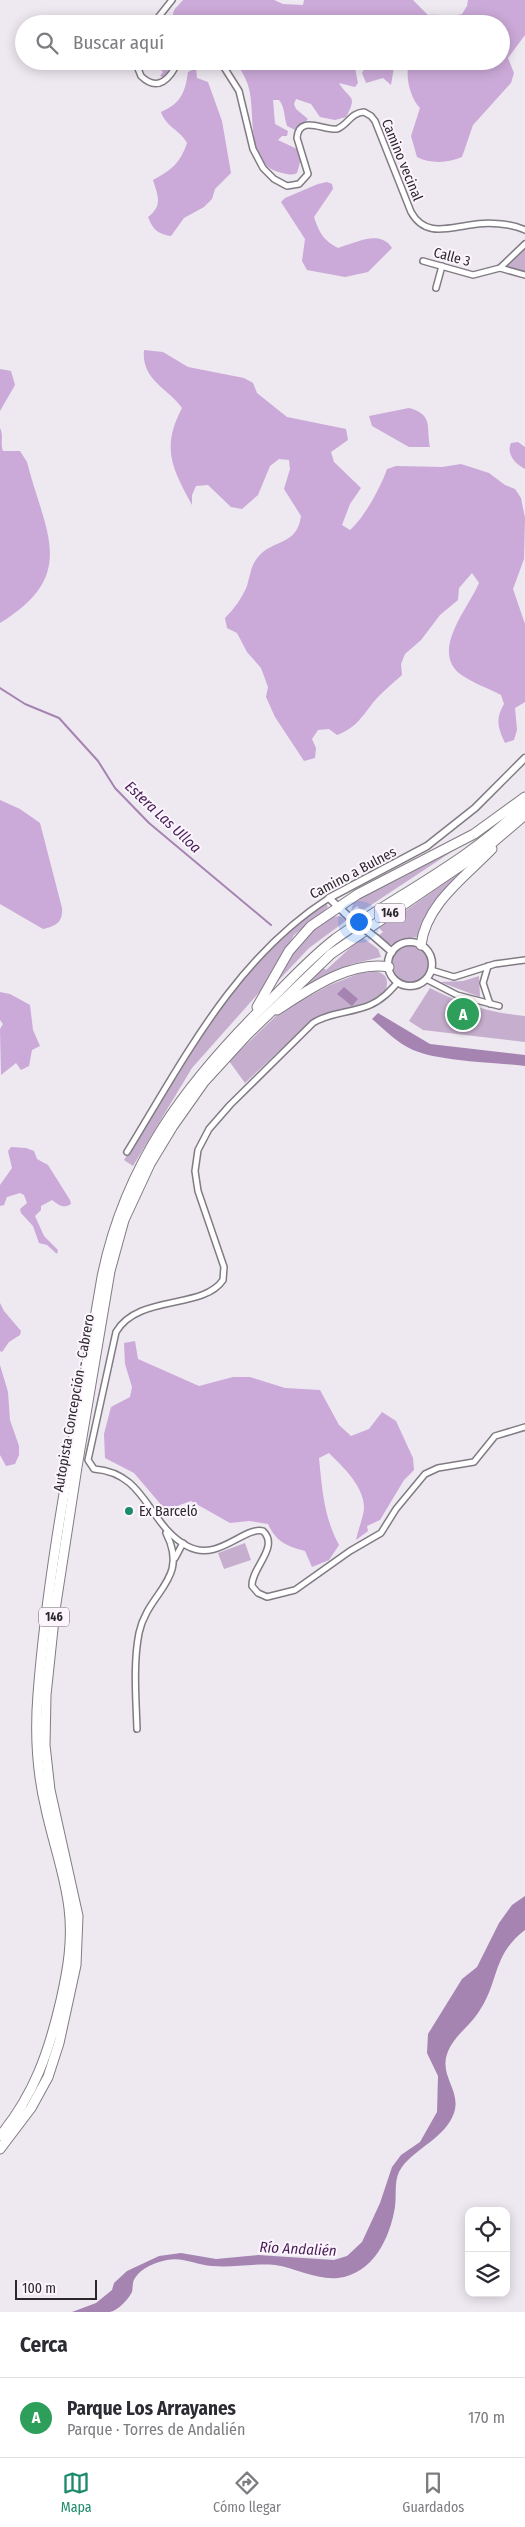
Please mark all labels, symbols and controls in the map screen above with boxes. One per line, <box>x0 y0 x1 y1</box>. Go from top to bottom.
search box <box>15 15 510 70</box>
icon: search <box>33 29 61 57</box>
text: Buscar aquí <box>73 31 164 54</box>
street label: Camino vecinal <box>378 117 426 204</box>
street label: Calle 3 <box>432 244 472 270</box>
water label: Estera Las Ulloa <box>121 777 205 857</box>
street label: Camino a Bulnes <box>307 843 399 903</box>
road number: 146 <box>375 904 405 922</box>
your location <box>346 909 372 935</box>
pin: A <box>447 995 479 1033</box>
street label: Autopista Concepción - Cabrero <box>50 1313 98 1493</box>
place label: Ex Barceló <box>139 1503 198 1520</box>
marker: Ex Barceló <box>123 1505 135 1517</box>
road number: 146 <box>39 1608 69 1626</box>
map controls <box>465 2207 510 2297</box>
button: locate <box>465 2207 510 2252</box>
water label: Río Andalién <box>259 2238 337 2260</box>
button: layers <box>465 2252 510 2297</box>
scale bar <box>15 2277 98 2300</box>
text: 100 m <box>22 2280 56 2297</box>
text: Cerca <box>20 2332 68 2358</box>
text: Parque Los Arrayanes <box>67 2397 236 2420</box>
text: A <box>32 2408 40 2427</box>
text: 170 m <box>468 2408 505 2427</box>
text: Parque · Torres de Andalién <box>67 2420 245 2439</box>
tab: Mapa <box>61 2469 92 2516</box>
tab: Cómo llegar <box>213 2469 281 2516</box>
tab: Guardados <box>402 2469 464 2516</box>

